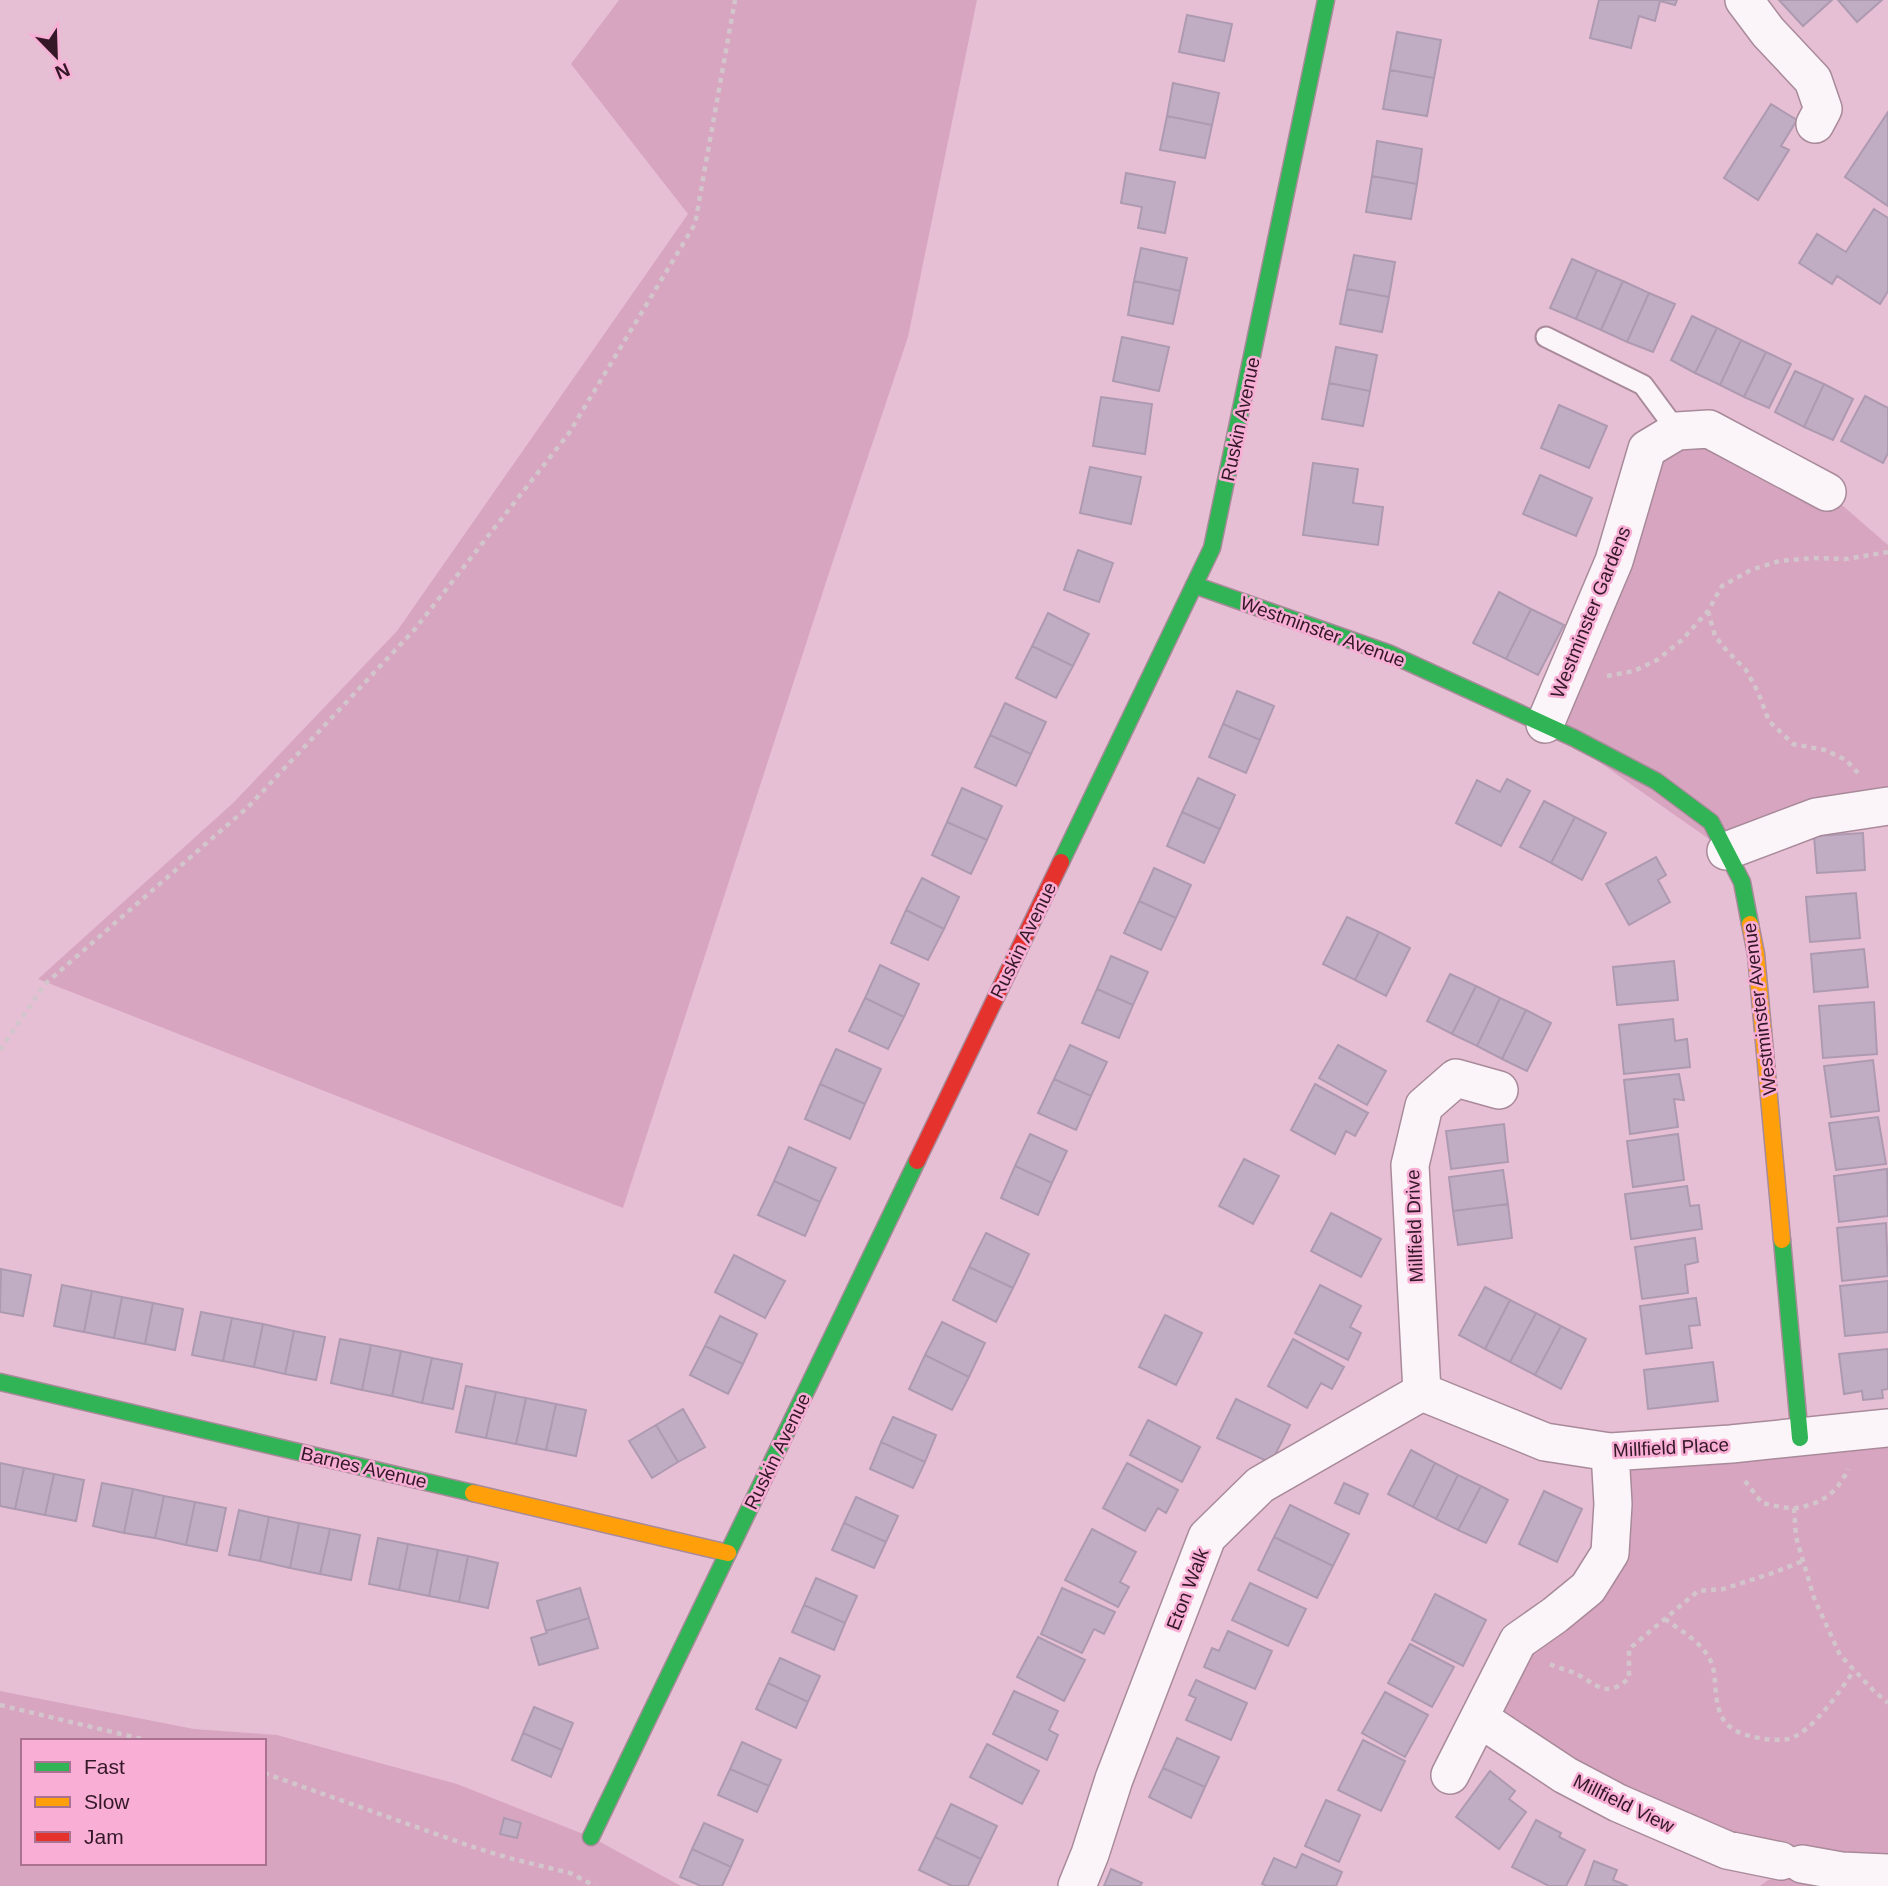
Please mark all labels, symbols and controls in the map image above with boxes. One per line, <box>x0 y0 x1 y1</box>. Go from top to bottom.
north arrow <box>21 21 91 91</box>
text: N <box>52 59 73 84</box>
street label: Ruskin Avenue <box>1217 355 1264 483</box>
street label: Westminster Gardens <box>1546 523 1635 701</box>
street label: Westminster Avenue <box>1238 592 1408 671</box>
street label: Ruskin Avenue <box>986 879 1061 1002</box>
street label: Westminster Avenue <box>1738 922 1780 1096</box>
street label: Millfield Drive <box>1402 1169 1427 1283</box>
street label: Ruskin Avenue <box>740 1390 815 1513</box>
street label: Millfield Place <box>1612 1434 1730 1461</box>
street label: Barnes Avenue <box>299 1443 429 1492</box>
street label: Eton Walk <box>1162 1545 1213 1633</box>
legend <box>21 1739 266 1865</box>
text: Fast <box>84 1755 125 1778</box>
street label: Millfield View <box>1570 1770 1678 1837</box>
text: Slow <box>84 1790 130 1813</box>
text: Jam <box>84 1825 124 1848</box>

